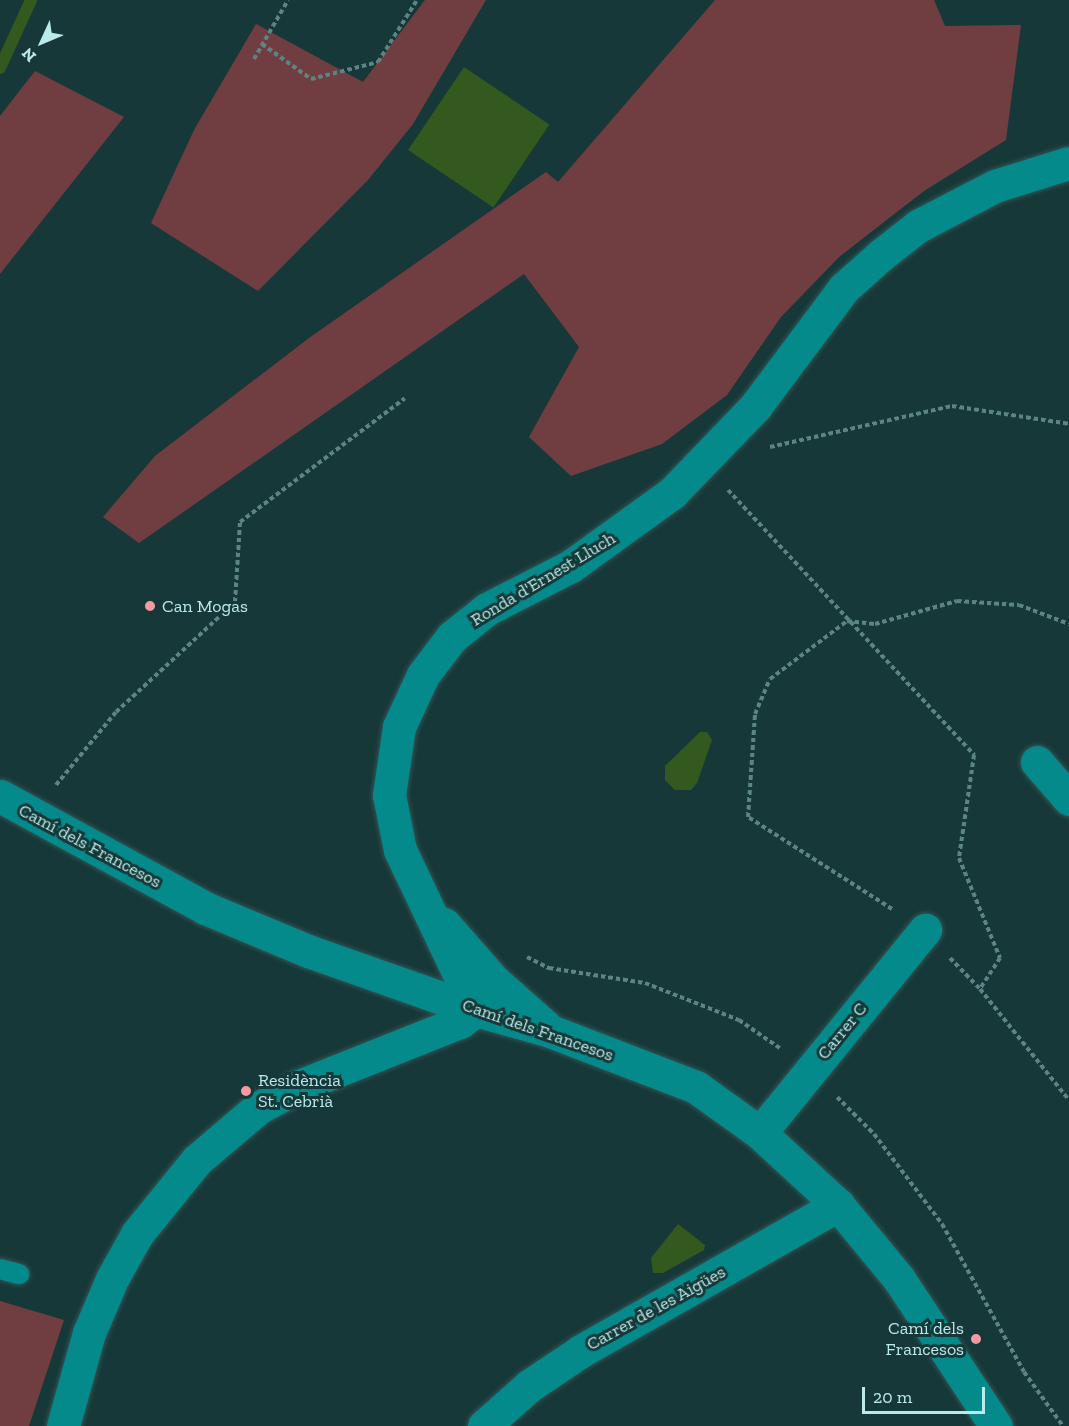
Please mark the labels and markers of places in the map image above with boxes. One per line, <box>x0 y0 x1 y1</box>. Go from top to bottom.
place label: Can Mogas <box>162 595 248 617</box>
marker: Can Mogas <box>143 599 157 613</box>
place label: Residència St. Cebrià <box>258 1070 341 1112</box>
marker: Residència St. Cebrià <box>239 1084 253 1098</box>
place label: Camí dels Francesos <box>886 1318 964 1360</box>
marker: Camí dels Francesos <box>969 1332 983 1346</box>

